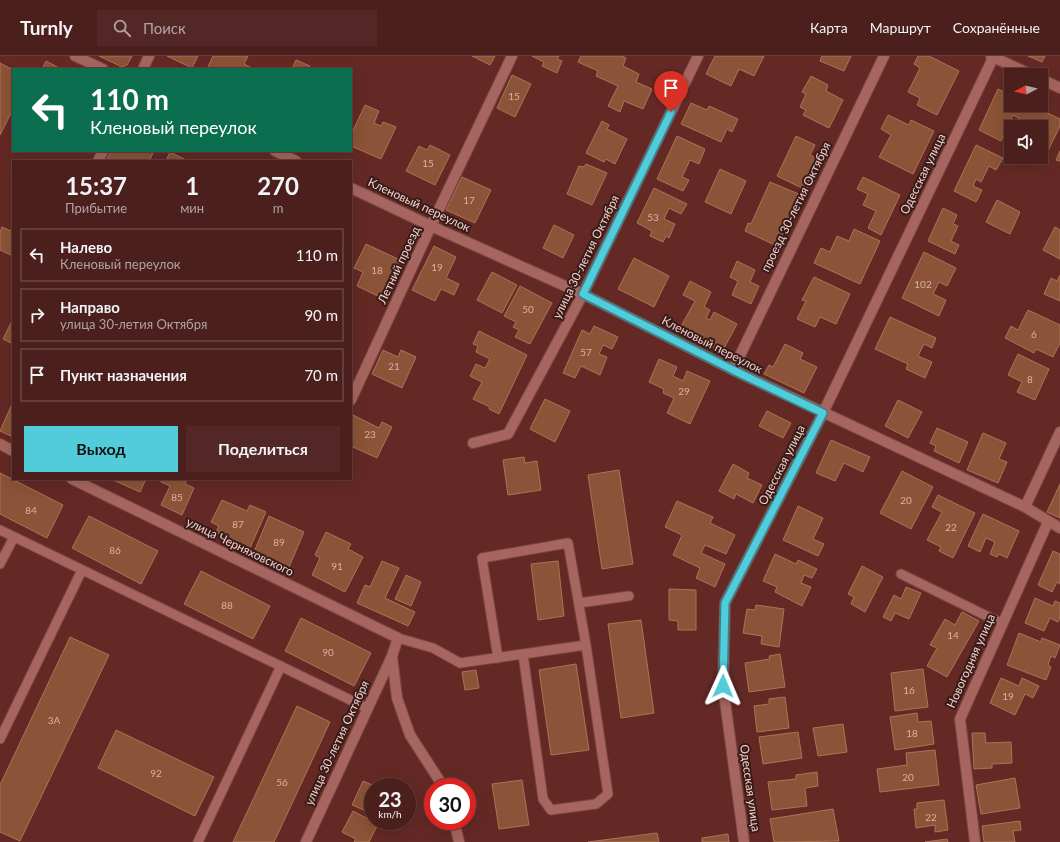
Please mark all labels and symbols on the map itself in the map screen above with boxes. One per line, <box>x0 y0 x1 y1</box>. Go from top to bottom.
north arrow <box>1004 68 1048 112</box>
pin <box>654 71 688 112</box>
house number: 15 <box>508 90 520 102</box>
street label: Одесская улица <box>897 131 949 217</box>
street label: проезд 30-летия Октября <box>758 139 834 274</box>
house number: 15 <box>422 157 434 169</box>
street label: Кленовый переулок <box>366 174 473 235</box>
street label: улица 30-летия Октября <box>549 192 622 321</box>
house number: 17 <box>463 194 475 206</box>
house number: 53 <box>647 211 659 223</box>
street label: Летний проезд <box>374 223 423 307</box>
house number: 19 <box>431 261 443 273</box>
house number: 18 <box>371 264 383 276</box>
house number: 102 <box>914 278 932 290</box>
house number: 50 <box>522 303 534 315</box>
street label: Кленовый переулок <box>659 313 766 377</box>
house number: 6 <box>1031 328 1037 340</box>
house number: 57 <box>580 346 592 358</box>
house number: 21 <box>388 360 400 372</box>
house number: 8 <box>1027 373 1033 385</box>
house number: 29 <box>678 385 690 397</box>
street label: Одесская улица <box>755 422 808 507</box>
house number: 23 <box>364 428 376 440</box>
house number: 85 <box>171 491 183 503</box>
house number: 20 <box>900 494 912 506</box>
house number: 84 <box>25 504 37 516</box>
street label: улица Черняховского <box>184 514 297 579</box>
house number: 87 <box>232 518 244 530</box>
house number: 22 <box>945 521 957 533</box>
house number: 89 <box>273 536 285 548</box>
house number: 86 <box>109 544 121 556</box>
house number: 91 <box>331 560 343 572</box>
house number: 88 <box>221 599 233 611</box>
street label: Новогодняя улица <box>943 611 998 710</box>
house number: 14 <box>947 629 959 641</box>
house number: 90 <box>322 646 334 658</box>
position arrow <box>702 665 744 707</box>
street label: улица 30-летия Октября <box>301 678 372 808</box>
house number: 16 <box>903 684 915 696</box>
house number: 19 <box>1002 690 1014 702</box>
house number: 3А <box>48 714 61 726</box>
house number: 18 <box>906 727 918 739</box>
street label: Одесская улица <box>737 743 764 833</box>
house number: 92 <box>150 767 162 779</box>
house number: 20 <box>902 771 914 783</box>
house number: 56 <box>276 776 288 788</box>
speed limit sign: 30 <box>424 778 476 830</box>
house number: 22 <box>925 811 937 823</box>

